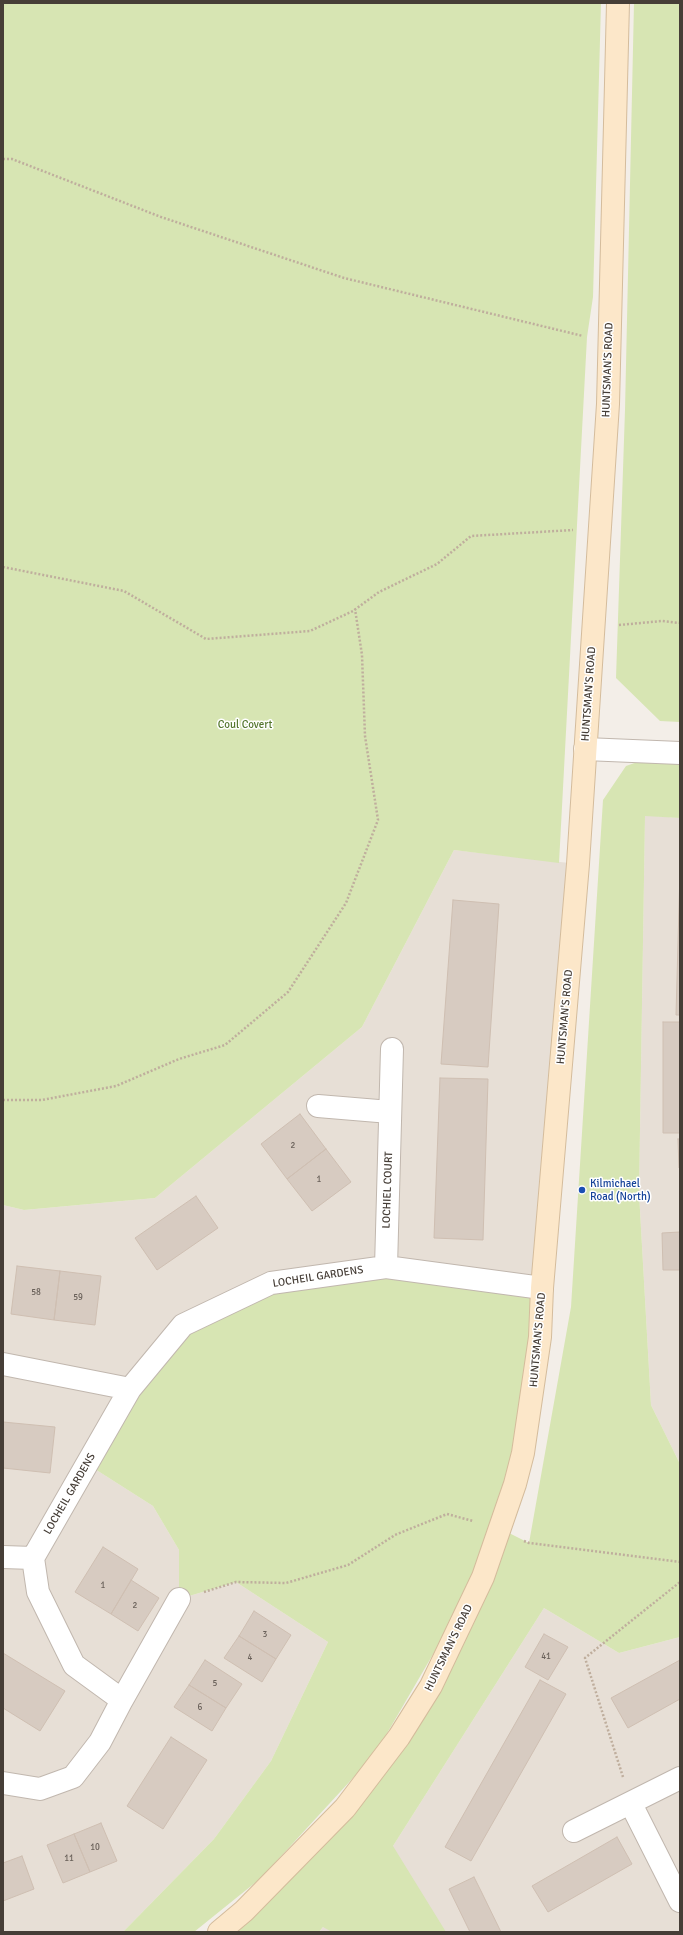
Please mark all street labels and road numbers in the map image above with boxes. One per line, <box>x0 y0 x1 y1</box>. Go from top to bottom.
street label: HUNTSMAN'S ROAD <box>600 322 616 418</box>
street label: HUNTSMAN'S ROAD <box>579 646 599 742</box>
street label: HUNTSMAN'S ROAD <box>554 969 576 1065</box>
street label: LOCHIEL COURT <box>380 1151 396 1229</box>
street label: LOCHEIL GARDENS <box>272 1263 364 1291</box>
street label: HUNTSMAN'S ROAD <box>527 1292 549 1388</box>
street label: LOCHEIL GARDENS <box>41 1451 99 1537</box>
street label: HUNTSMAN'S ROAD <box>422 1602 476 1694</box>

